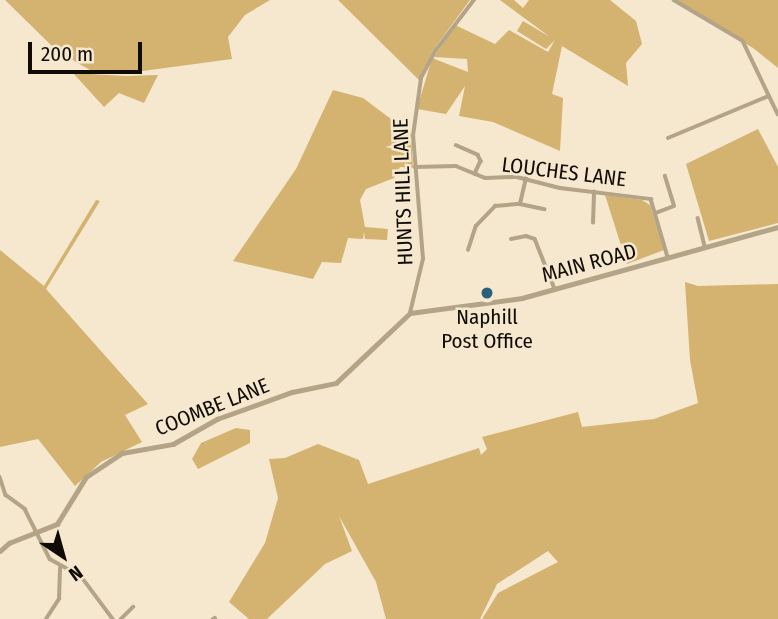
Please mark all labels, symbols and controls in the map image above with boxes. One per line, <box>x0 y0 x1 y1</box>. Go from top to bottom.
scale bar <box>32 28 145 72</box>
text: 200 m <box>41 41 93 67</box>
street label: HUNTS HILL LANE <box>388 118 418 266</box>
street label: LOUCHES LANE <box>500 152 628 192</box>
street label: MAIN ROAD <box>539 238 639 288</box>
marker: Naphill Post Office <box>479 285 495 301</box>
place label: Naphill Post Office <box>441 304 533 354</box>
street label: COOMBE LANE <box>151 373 273 441</box>
north arrow <box>28 521 98 591</box>
text: N <box>64 561 87 586</box>

